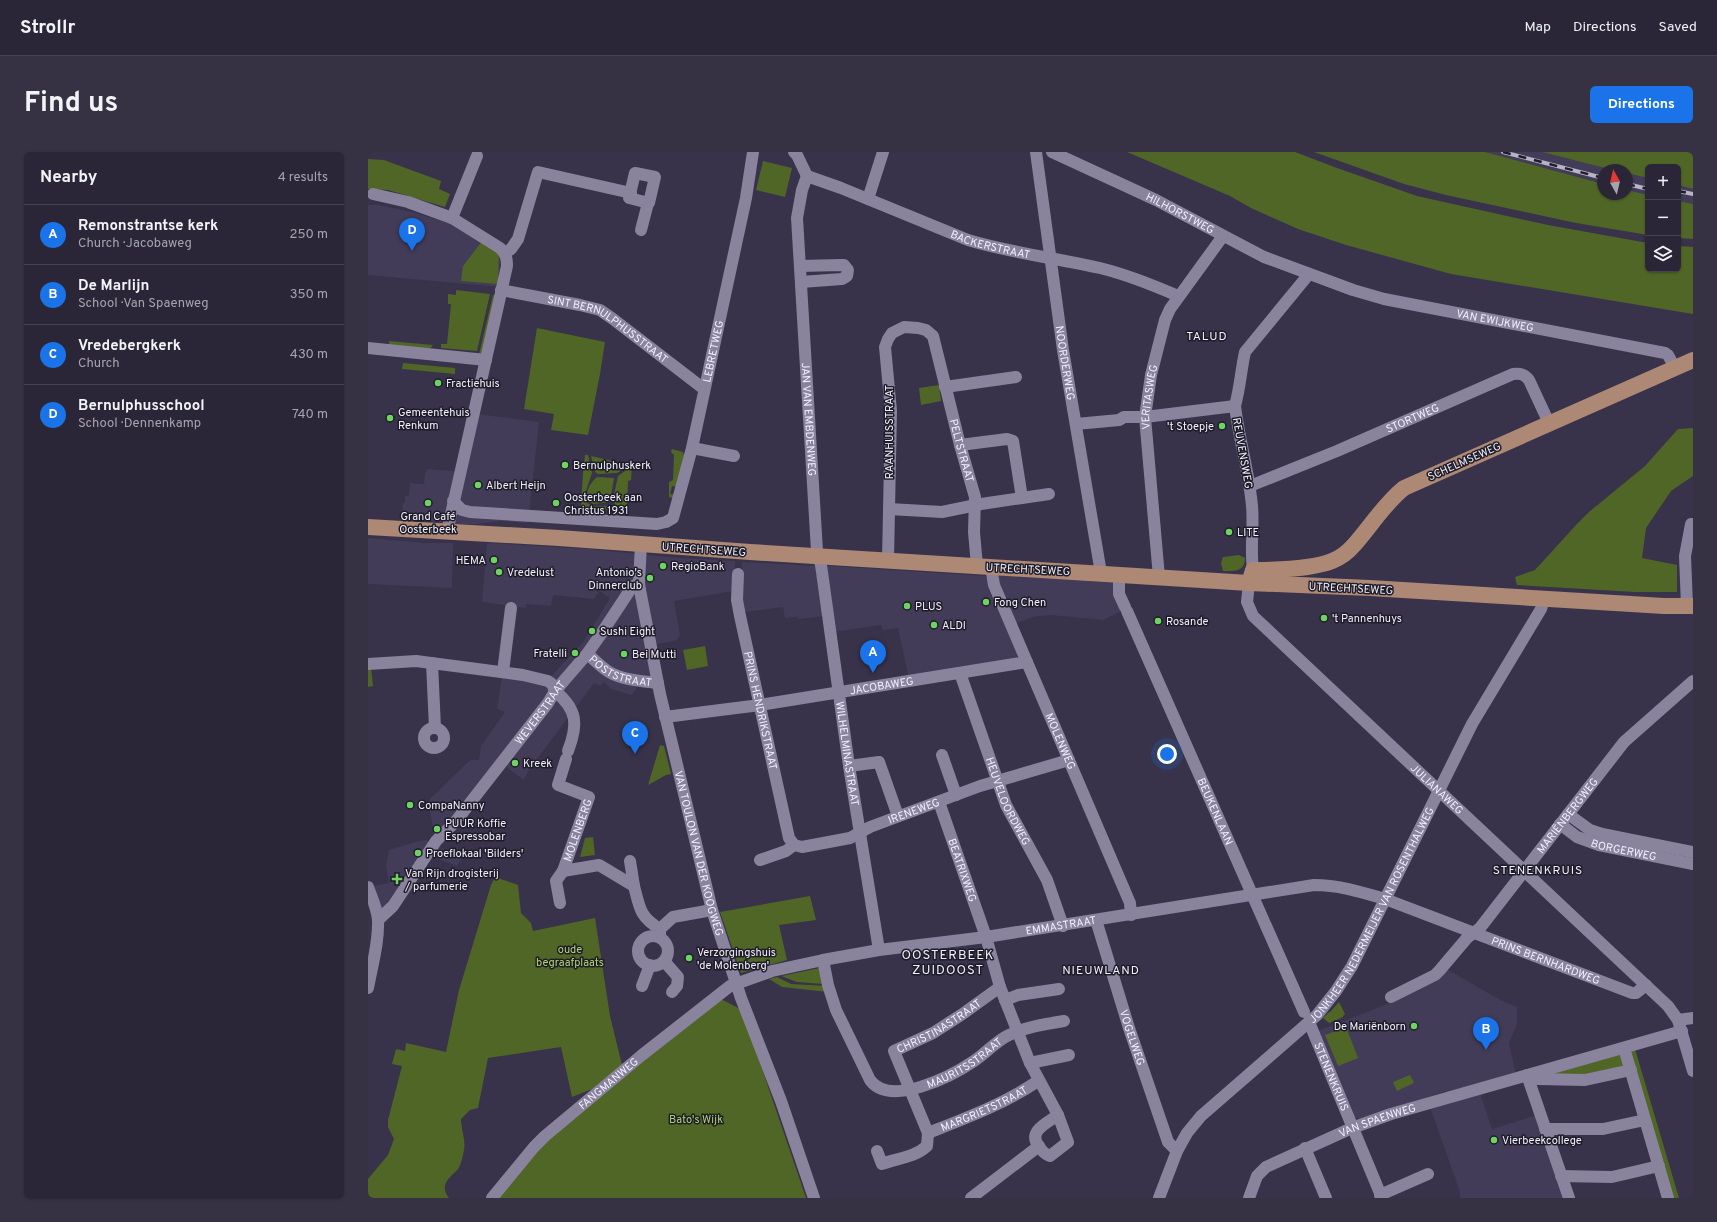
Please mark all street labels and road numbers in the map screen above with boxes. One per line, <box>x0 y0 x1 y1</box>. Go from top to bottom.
street label: HILHORSTWEG <box>1143 190 1216 237</box>
street label: BACKERSTRAAT <box>948 228 1031 262</box>
street label: SINT BERNULPHUSSTRAAT <box>546 293 670 367</box>
street label: VAN EWIJKWEG <box>1455 307 1535 336</box>
street label: LEBRETWEG <box>700 319 727 384</box>
street label: NOORDERWEG <box>1052 325 1077 401</box>
street label: JAN VAN EMBDENWEG <box>798 362 818 477</box>
street label: VERITASWEG <box>1139 363 1161 430</box>
street label: RAANHUISSTRAAT <box>883 385 897 479</box>
street label: STORTWEG <box>1384 401 1442 437</box>
street label: REUVENSWEG <box>1229 416 1255 490</box>
street label: PELTSTRAAT <box>946 418 976 484</box>
street label: SCHELMSEWEG <box>1426 439 1503 484</box>
street label: UTRECHTSEWEG <box>661 540 747 560</box>
street label: UTRECHTSEWEG <box>985 561 1071 579</box>
street label: UTRECHTSEWEG <box>1308 580 1394 598</box>
street label: PRINS HENDRIKSTRAAT <box>740 650 780 771</box>
street label: POSTSTRAAT <box>586 653 653 690</box>
street label: JACOBAWEG <box>849 674 915 698</box>
street label: WEVERSTRAAT <box>512 678 569 748</box>
street label: WILHELMINASTRAAT <box>832 701 861 807</box>
street label: MOLENWEG <box>1042 711 1078 772</box>
street label: HEUVELOORDWEG <box>982 756 1033 848</box>
street label: JULIANAWEG <box>1407 762 1466 818</box>
street label: VAN TOULON VAN DER KOOGWEG <box>671 769 726 938</box>
street label: MARIËNBERGWEG <box>1534 775 1602 857</box>
street label: BEUKENLAAN <box>1194 776 1235 847</box>
street label: IRENEWEG <box>886 796 942 828</box>
street label: MOLENBERG <box>561 797 596 864</box>
street label: JONKHEER NEDERMEIJER VAN ROSENTHALWEG <box>1307 805 1438 1027</box>
street label: BEATRIXWEG <box>944 837 979 904</box>
street label: BORGERWEG <box>1589 837 1658 864</box>
street label: EMMASTRAAT <box>1025 914 1097 939</box>
street label: PRINS BERNHARDWEG <box>1489 934 1602 988</box>
street label: CHRISTINASTRAAT <box>895 997 984 1057</box>
street label: VOGELWEG <box>1116 1008 1147 1068</box>
street label: MAURITSSTRAAT <box>925 1035 1005 1092</box>
street label: STENENKRUIS <box>1310 1040 1351 1113</box>
street label: FANGMANWEG <box>576 1055 642 1113</box>
street label: MARGRIETSTRAAT <box>939 1083 1030 1135</box>
street label: VAN SPAENWEG <box>1337 1101 1418 1141</box>

